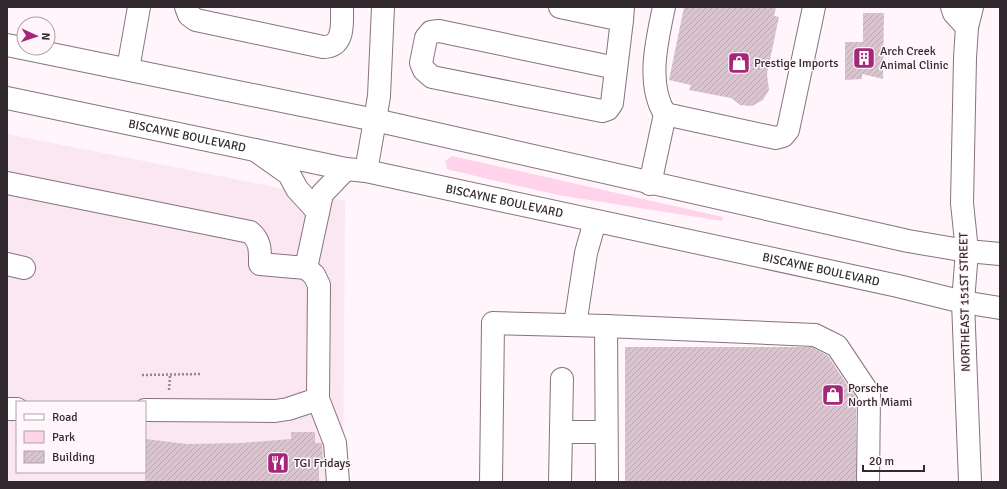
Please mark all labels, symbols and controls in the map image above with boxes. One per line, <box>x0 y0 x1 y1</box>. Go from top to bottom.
north arrow <box>16 16 56 56</box>
text: N <box>39 32 52 41</box>
place label: Arch Creek Animal Clinic <box>880 44 949 73</box>
building icon: Arch Creek Animal Clinic <box>851 45 877 71</box>
shop icon: Prestige Imports <box>726 50 752 76</box>
place label: Prestige Imports <box>754 56 838 71</box>
street label: BISCAYNE BOULEVARD <box>127 116 247 155</box>
street label: BISCAYNE BOULEVARD <box>444 181 565 221</box>
street label: NORTHEAST 151ST STREET <box>956 232 974 372</box>
street label: BISCAYNE BOULEVARD <box>761 249 881 289</box>
place label: Porsche North Miami <box>848 381 912 410</box>
shop icon: Porsche North Miami <box>820 382 846 408</box>
legend <box>16 401 146 473</box>
text: Road <box>52 410 78 425</box>
text: Park <box>52 430 75 445</box>
scale bar <box>863 447 924 473</box>
text: Building <box>52 450 95 465</box>
restaurant icon: TGI Fridays <box>265 450 291 476</box>
text: 20 m <box>869 454 894 469</box>
place label: TGI Fridays <box>294 456 350 471</box>

